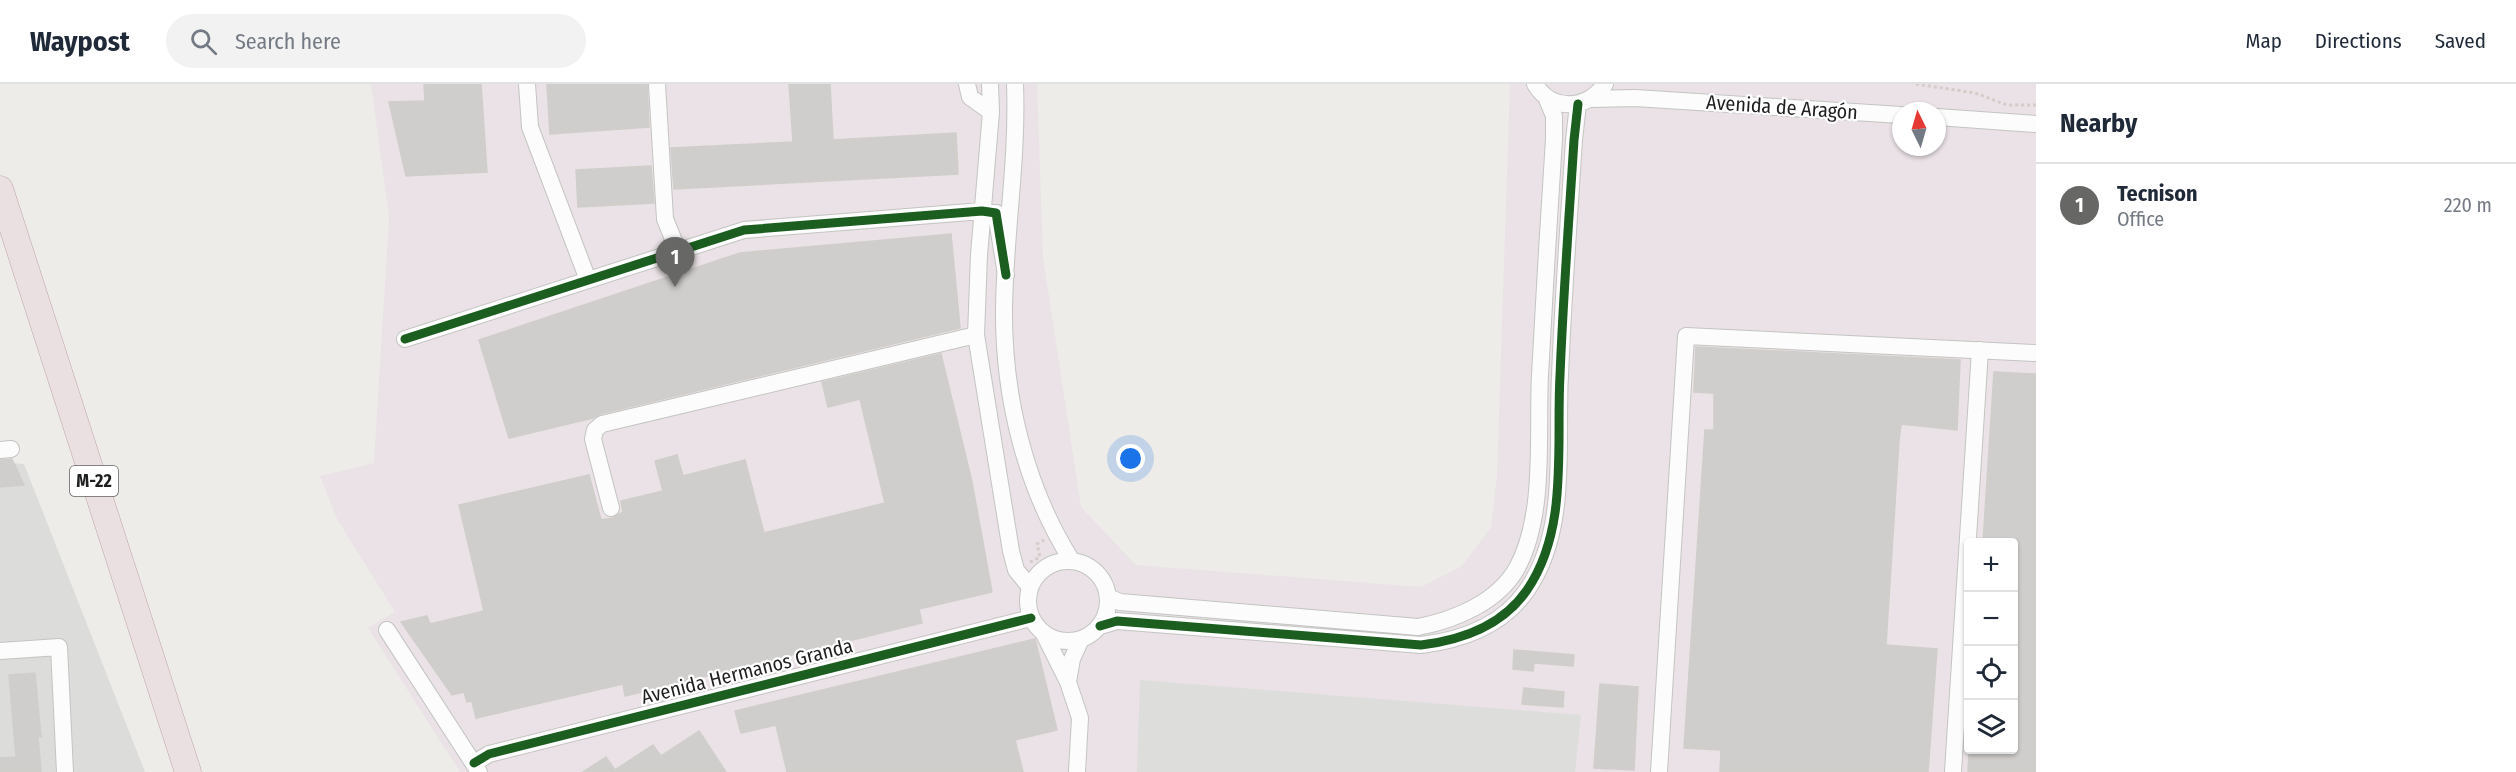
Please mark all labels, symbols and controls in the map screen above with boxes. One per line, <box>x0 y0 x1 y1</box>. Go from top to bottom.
search box <box>166 14 586 68</box>
text: Waypost <box>30 25 130 58</box>
icon: search <box>187 25 220 58</box>
text: Search here <box>235 28 341 55</box>
text: Map <box>2245 28 2282 54</box>
text: Directions <box>2315 28 2402 54</box>
text: Saved <box>2435 28 2486 54</box>
street label: Avenida de Aragón <box>1705 90 1859 124</box>
north arrow <box>1892 102 1946 156</box>
text: Nearby <box>2060 108 2137 139</box>
text: Tecnison <box>2117 180 2197 207</box>
text: 1 <box>2075 193 2084 217</box>
text: 220 m <box>2444 193 2492 217</box>
text: Office <box>2117 207 2164 231</box>
pin: 1 <box>656 238 694 287</box>
your location <box>1116 444 1145 473</box>
road number: M-22 <box>70 466 118 496</box>
map controls <box>1964 538 2018 754</box>
button: + <box>1964 538 2018 592</box>
button: − <box>1964 592 2018 646</box>
street label: Avenida Hermanos Granda <box>639 633 855 709</box>
button: locate <box>1964 646 2018 700</box>
button: layers <box>1964 700 2018 754</box>

